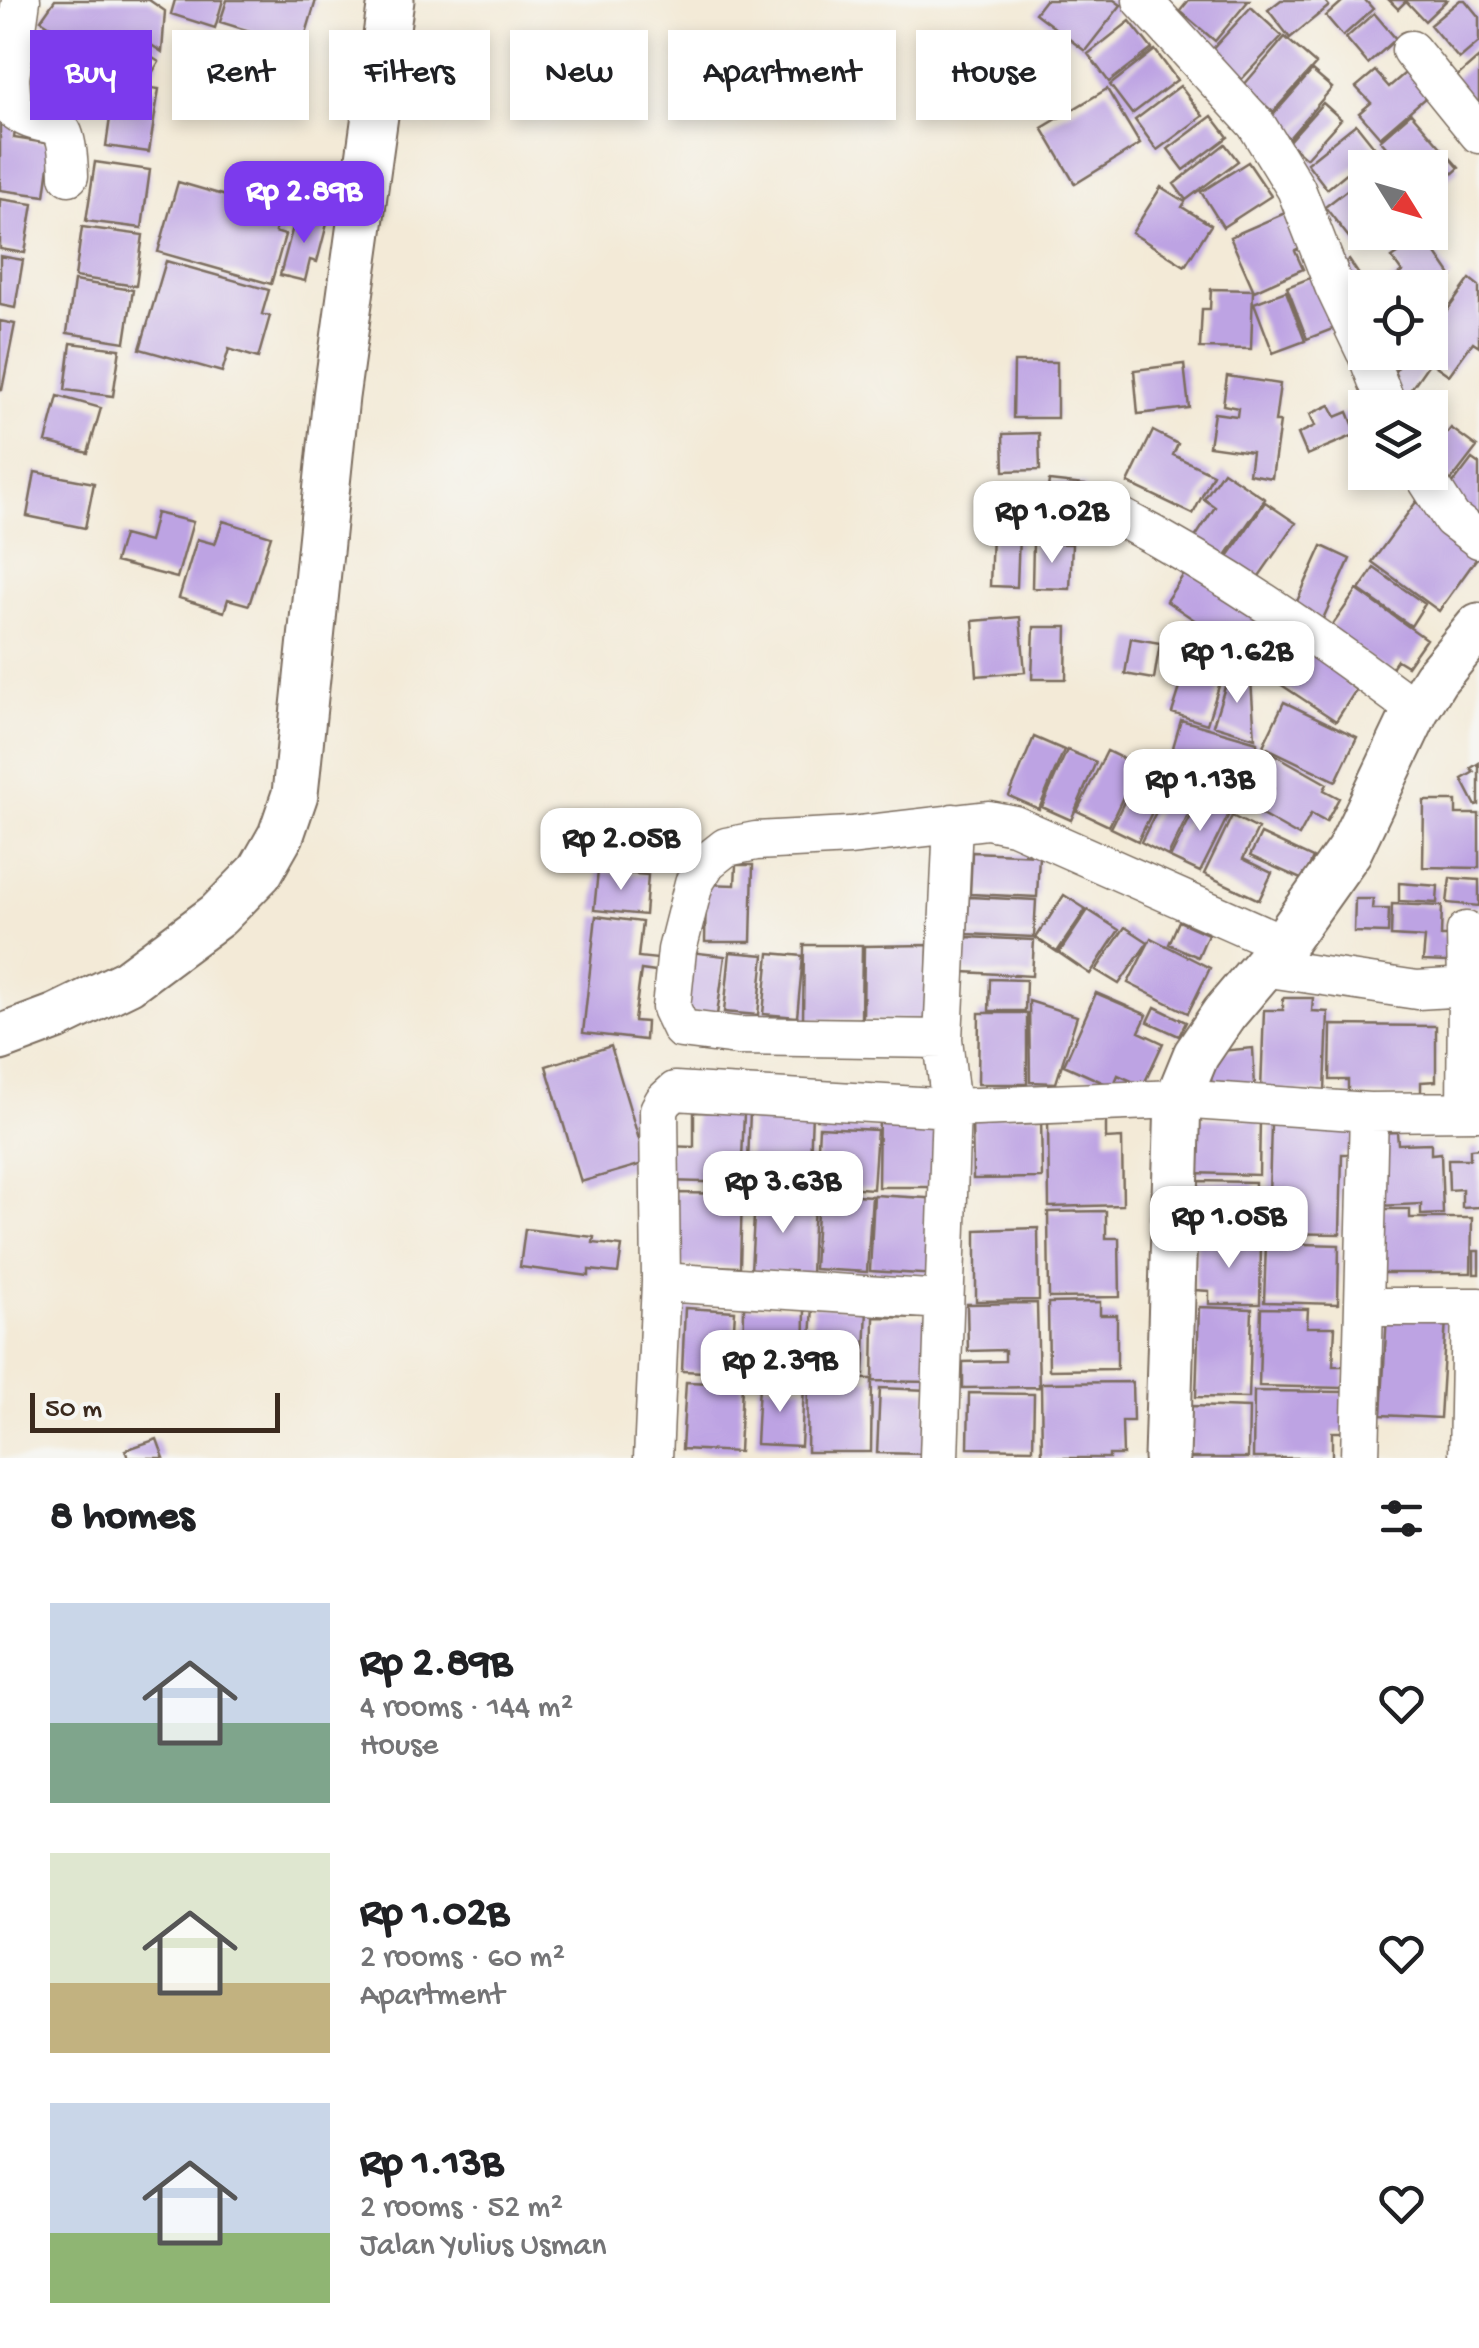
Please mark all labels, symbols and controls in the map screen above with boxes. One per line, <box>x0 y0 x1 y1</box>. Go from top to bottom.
chip: Buy <box>30 30 152 120</box>
chip: Rent <box>172 30 309 120</box>
chip: Filters <box>329 30 490 120</box>
chip: New <box>510 30 648 120</box>
chip: Apartment <box>668 30 896 120</box>
chip: House <box>916 30 1071 120</box>
north arrow <box>1348 150 1448 250</box>
map controls <box>1348 150 1448 490</box>
pin: Rp 2.89B <box>201 161 407 246</box>
text: Rp 2.89B <box>246 174 362 212</box>
button: locate <box>1348 270 1448 370</box>
button: layers <box>1348 390 1448 490</box>
pin: Rp 1.02B <box>949 481 1155 566</box>
text: Rp 1.02B <box>995 494 1109 532</box>
pin: Rp 1.62B <box>1134 621 1340 706</box>
text: Rp 1.62B <box>1181 634 1293 672</box>
pin: Rp 1.13B <box>1097 749 1303 834</box>
text: Rp 1.13B <box>1146 762 1254 800</box>
pin: Rp 2.05B <box>518 808 724 893</box>
text: Rp 2.05B <box>562 821 680 859</box>
pin: Rp 3.63B <box>680 1151 886 1236</box>
text: Rp 3.63B <box>725 1164 841 1202</box>
pin: Rp 1.05B <box>1126 1186 1332 1271</box>
text: Rp 1.05B <box>1172 1199 1286 1237</box>
pin: Rp 2.39B <box>677 1330 883 1415</box>
text: Rp 2.39B <box>723 1343 837 1381</box>
scale bar <box>30 1388 280 1432</box>
text: 50 m <box>45 1394 102 1427</box>
icon: filters <box>1374 1491 1429 1546</box>
text: 8 homes <box>50 1494 194 1543</box>
text: Rp 2.89B <box>360 1641 512 1690</box>
icon: home <box>130 1643 250 1763</box>
icon: heart <box>1374 1676 1429 1731</box>
text: 4 rooms · 144 m² <box>360 1690 573 1728</box>
text: House <box>360 1728 438 1766</box>
text: Rp 1.02B <box>360 1891 509 1940</box>
icon: home <box>130 1893 250 2013</box>
icon: heart <box>1374 1926 1429 1981</box>
text: 2 rooms · 60 m² <box>360 1940 565 1978</box>
text: Apartment <box>360 1978 504 2016</box>
text: Rp 1.13B <box>360 2141 503 2190</box>
icon: home <box>130 2143 250 2263</box>
icon: heart <box>1374 2176 1429 2231</box>
text: 2 rooms · 52 m² <box>360 2190 563 2228</box>
text: Jalan Yulius Usman <box>360 2228 606 2266</box>

